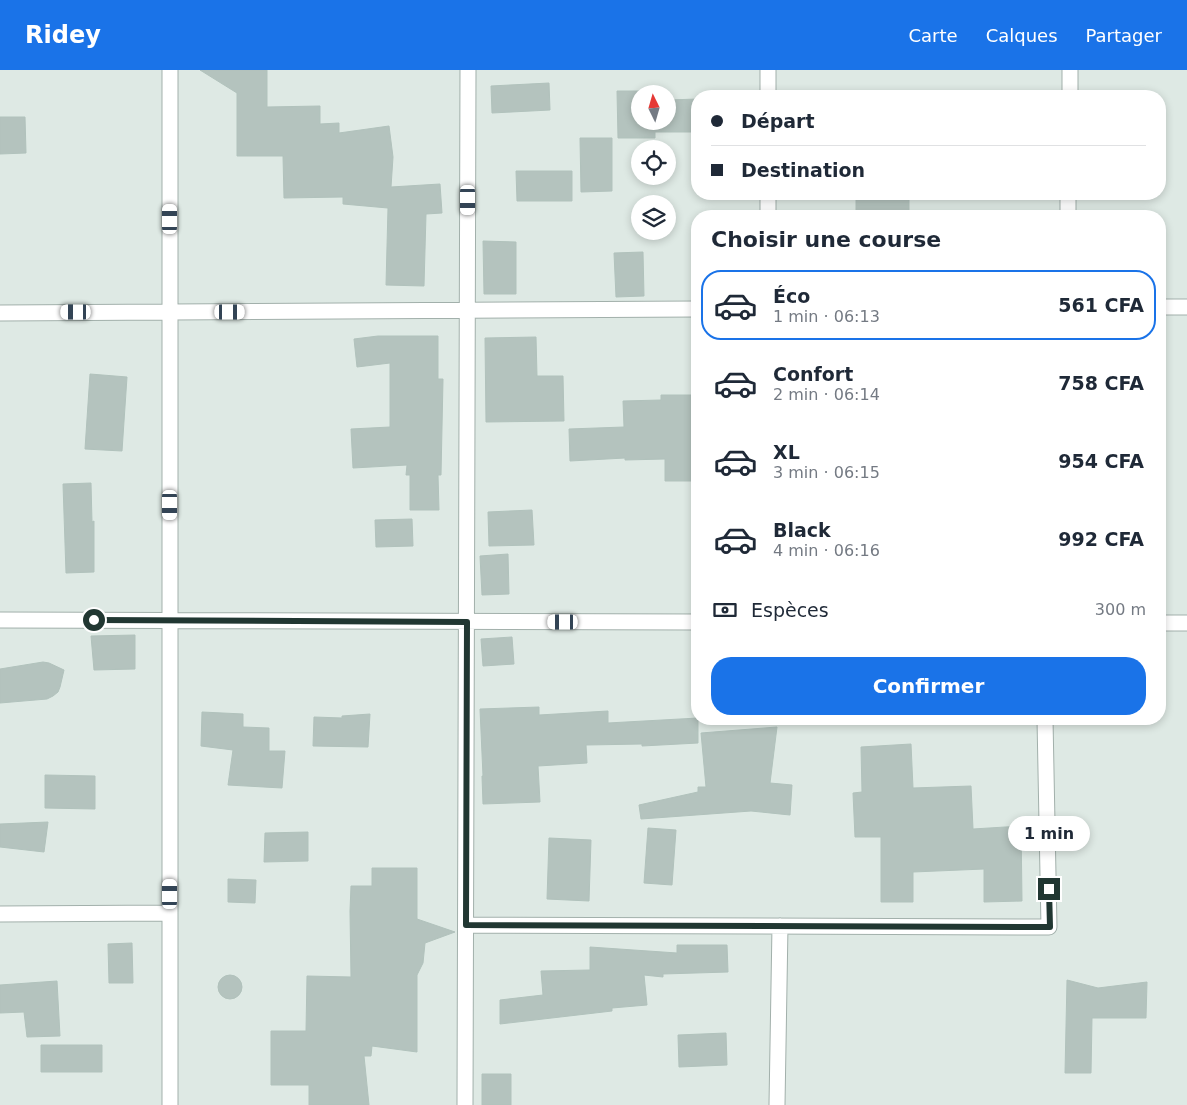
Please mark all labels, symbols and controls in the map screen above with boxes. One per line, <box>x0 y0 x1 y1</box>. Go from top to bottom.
text: Ridey <box>25 21 101 49</box>
text: Carte <box>909 25 958 46</box>
text: Calques <box>986 25 1058 46</box>
text: Partager <box>1086 25 1162 46</box>
north arrow <box>631 85 676 130</box>
map controls <box>631 85 676 240</box>
text: Départ <box>741 110 815 132</box>
button: locate <box>631 140 676 185</box>
text: Destination <box>741 159 865 181</box>
car <box>460 185 475 215</box>
button: layers <box>631 195 676 240</box>
car <box>162 204 177 234</box>
text: Choisir une course <box>711 227 941 252</box>
icon: car <box>713 283 758 328</box>
text: Éco <box>773 285 810 307</box>
text: 561 CFA <box>1058 294 1144 316</box>
car <box>61 305 91 320</box>
car <box>215 305 245 320</box>
text: 1 min · 06:13 <box>773 307 880 326</box>
icon: car <box>713 361 758 406</box>
text: Confort <box>773 363 853 385</box>
text: 758 CFA <box>1058 372 1144 394</box>
text: 2 min · 06:14 <box>773 385 880 404</box>
icon: car <box>713 439 758 484</box>
text: XL <box>773 441 800 463</box>
text: 954 CFA <box>1058 450 1144 472</box>
text: 3 min · 06:15 <box>773 463 880 482</box>
car <box>162 490 177 520</box>
icon: car <box>713 517 758 562</box>
text: Black <box>773 519 831 541</box>
text: 992 CFA <box>1058 528 1144 550</box>
text: 4 min · 06:16 <box>773 541 880 560</box>
icon: cash <box>711 596 739 624</box>
text: Espèces <box>751 599 829 621</box>
text: 300 m <box>1095 600 1146 619</box>
route start <box>83 609 105 631</box>
car <box>548 615 578 630</box>
button: Confirmer <box>711 657 1146 715</box>
callout: 1 min <box>1008 816 1090 852</box>
text: 1 min <box>1024 824 1074 843</box>
route end <box>1038 878 1060 900</box>
car <box>162 879 177 909</box>

